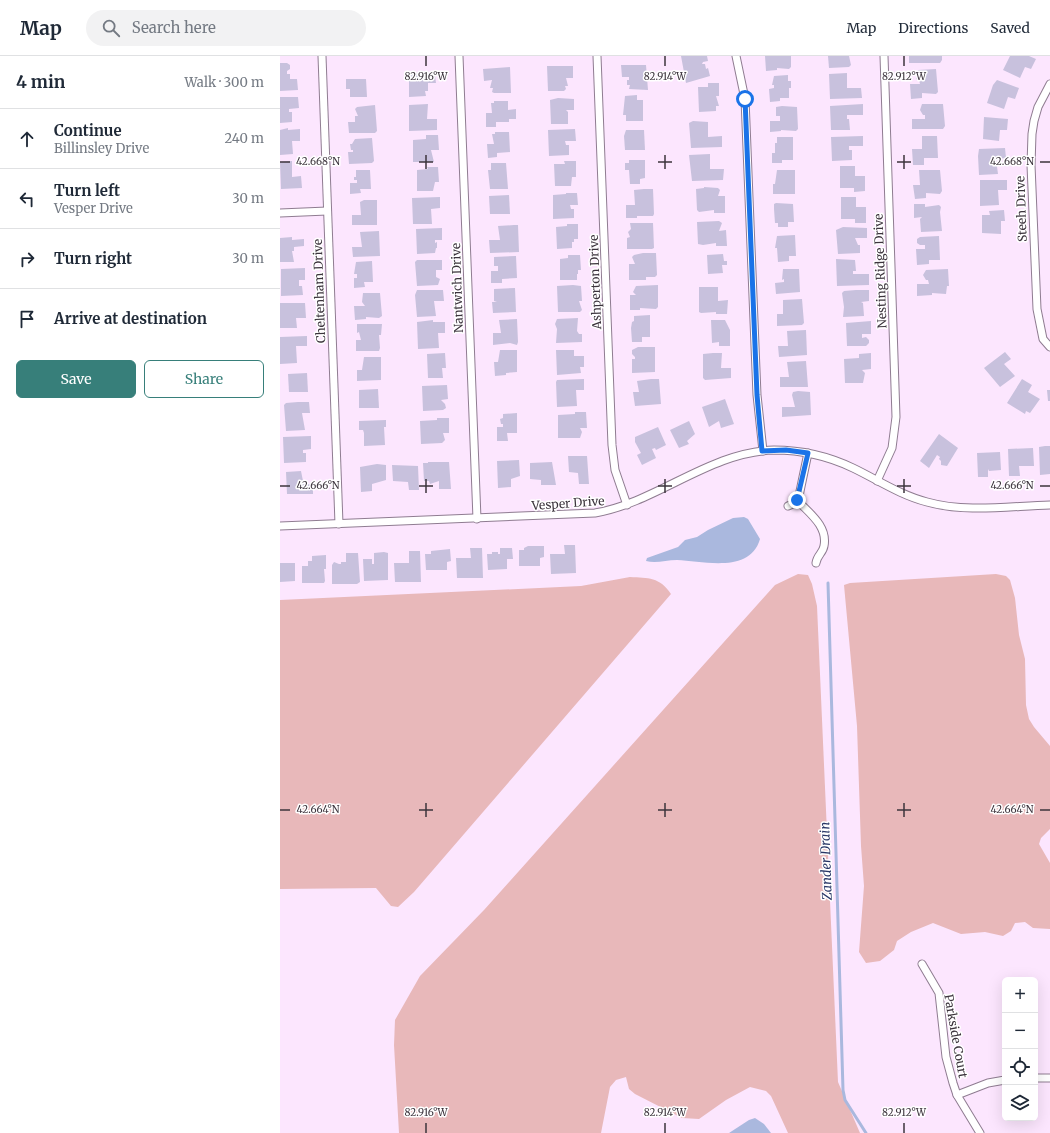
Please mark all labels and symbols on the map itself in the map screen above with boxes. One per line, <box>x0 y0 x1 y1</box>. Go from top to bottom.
text: 82.916°W <box>404 70 449 83</box>
text: 82.914°W <box>644 70 687 83</box>
text: 82.912°W <box>882 70 927 83</box>
route start <box>736 90 754 108</box>
text: 42.668°N <box>296 155 340 168</box>
text: 42.668°N <box>990 155 1034 168</box>
street label: Steeh Drive <box>1012 176 1030 242</box>
street label: Nesting Ridge Drive <box>871 213 889 329</box>
street label: Ashperton Drive <box>586 234 604 331</box>
street label: Cheltenham Drive <box>310 239 328 343</box>
street label: Nantwich Drive <box>448 243 466 333</box>
text: 42.666°N <box>296 479 340 492</box>
text: 42.666°N <box>990 479 1034 492</box>
route end <box>788 491 806 509</box>
street label: Vesper Drive <box>530 493 605 513</box>
text: 42.664°N <box>297 803 340 816</box>
text: 42.664°N <box>991 803 1034 816</box>
water label: Zander Drain <box>816 821 836 901</box>
street label: Parkside Court <box>941 993 971 1079</box>
text: 82.916°W <box>404 1106 449 1119</box>
text: 82.914°W <box>644 1106 687 1119</box>
text: 82.912°W <box>882 1106 927 1119</box>

